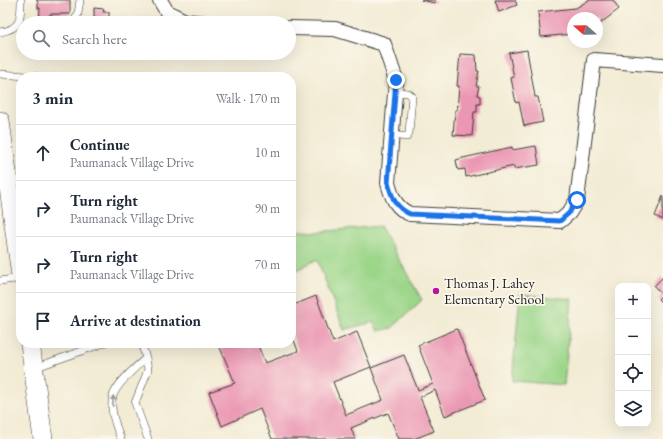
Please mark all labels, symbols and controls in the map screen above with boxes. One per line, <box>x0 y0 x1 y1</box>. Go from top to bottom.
north arrow <box>567 12 603 48</box>
search box <box>16 16 296 60</box>
icon: search <box>30 27 52 49</box>
text: Search here <box>62 29 127 48</box>
route end <box>387 71 405 89</box>
text: 3 min <box>32 87 73 109</box>
text: Walk · 170 m <box>216 90 280 107</box>
text: Continue <box>70 135 130 154</box>
icon: ahead <box>32 142 54 164</box>
text: 10 m <box>255 144 280 161</box>
text: Paumanack Village Drive <box>70 154 194 171</box>
text: Turn right <box>70 191 138 210</box>
route start <box>568 191 586 209</box>
icon: right <box>32 198 54 220</box>
text: 90 m <box>255 200 280 217</box>
text: Paumanack Village Drive <box>70 210 194 227</box>
text: Turn right <box>70 247 138 266</box>
icon: right <box>32 254 54 276</box>
text: 70 m <box>255 256 280 273</box>
text: Paumanack Village Drive <box>70 266 194 283</box>
place label: Thomas J. Lahey Elementary School <box>444 274 545 308</box>
map controls <box>615 283 651 427</box>
button: + <box>615 283 651 319</box>
marker: Thomas J. Lahey Elementary School <box>431 286 441 296</box>
icon: arrive <box>32 310 54 332</box>
text: Arrive at destination <box>70 311 201 330</box>
button: − <box>615 319 651 355</box>
button: locate <box>615 355 651 391</box>
button: layers <box>615 391 651 427</box>
one-way arrow <box>110 395 117 408</box>

